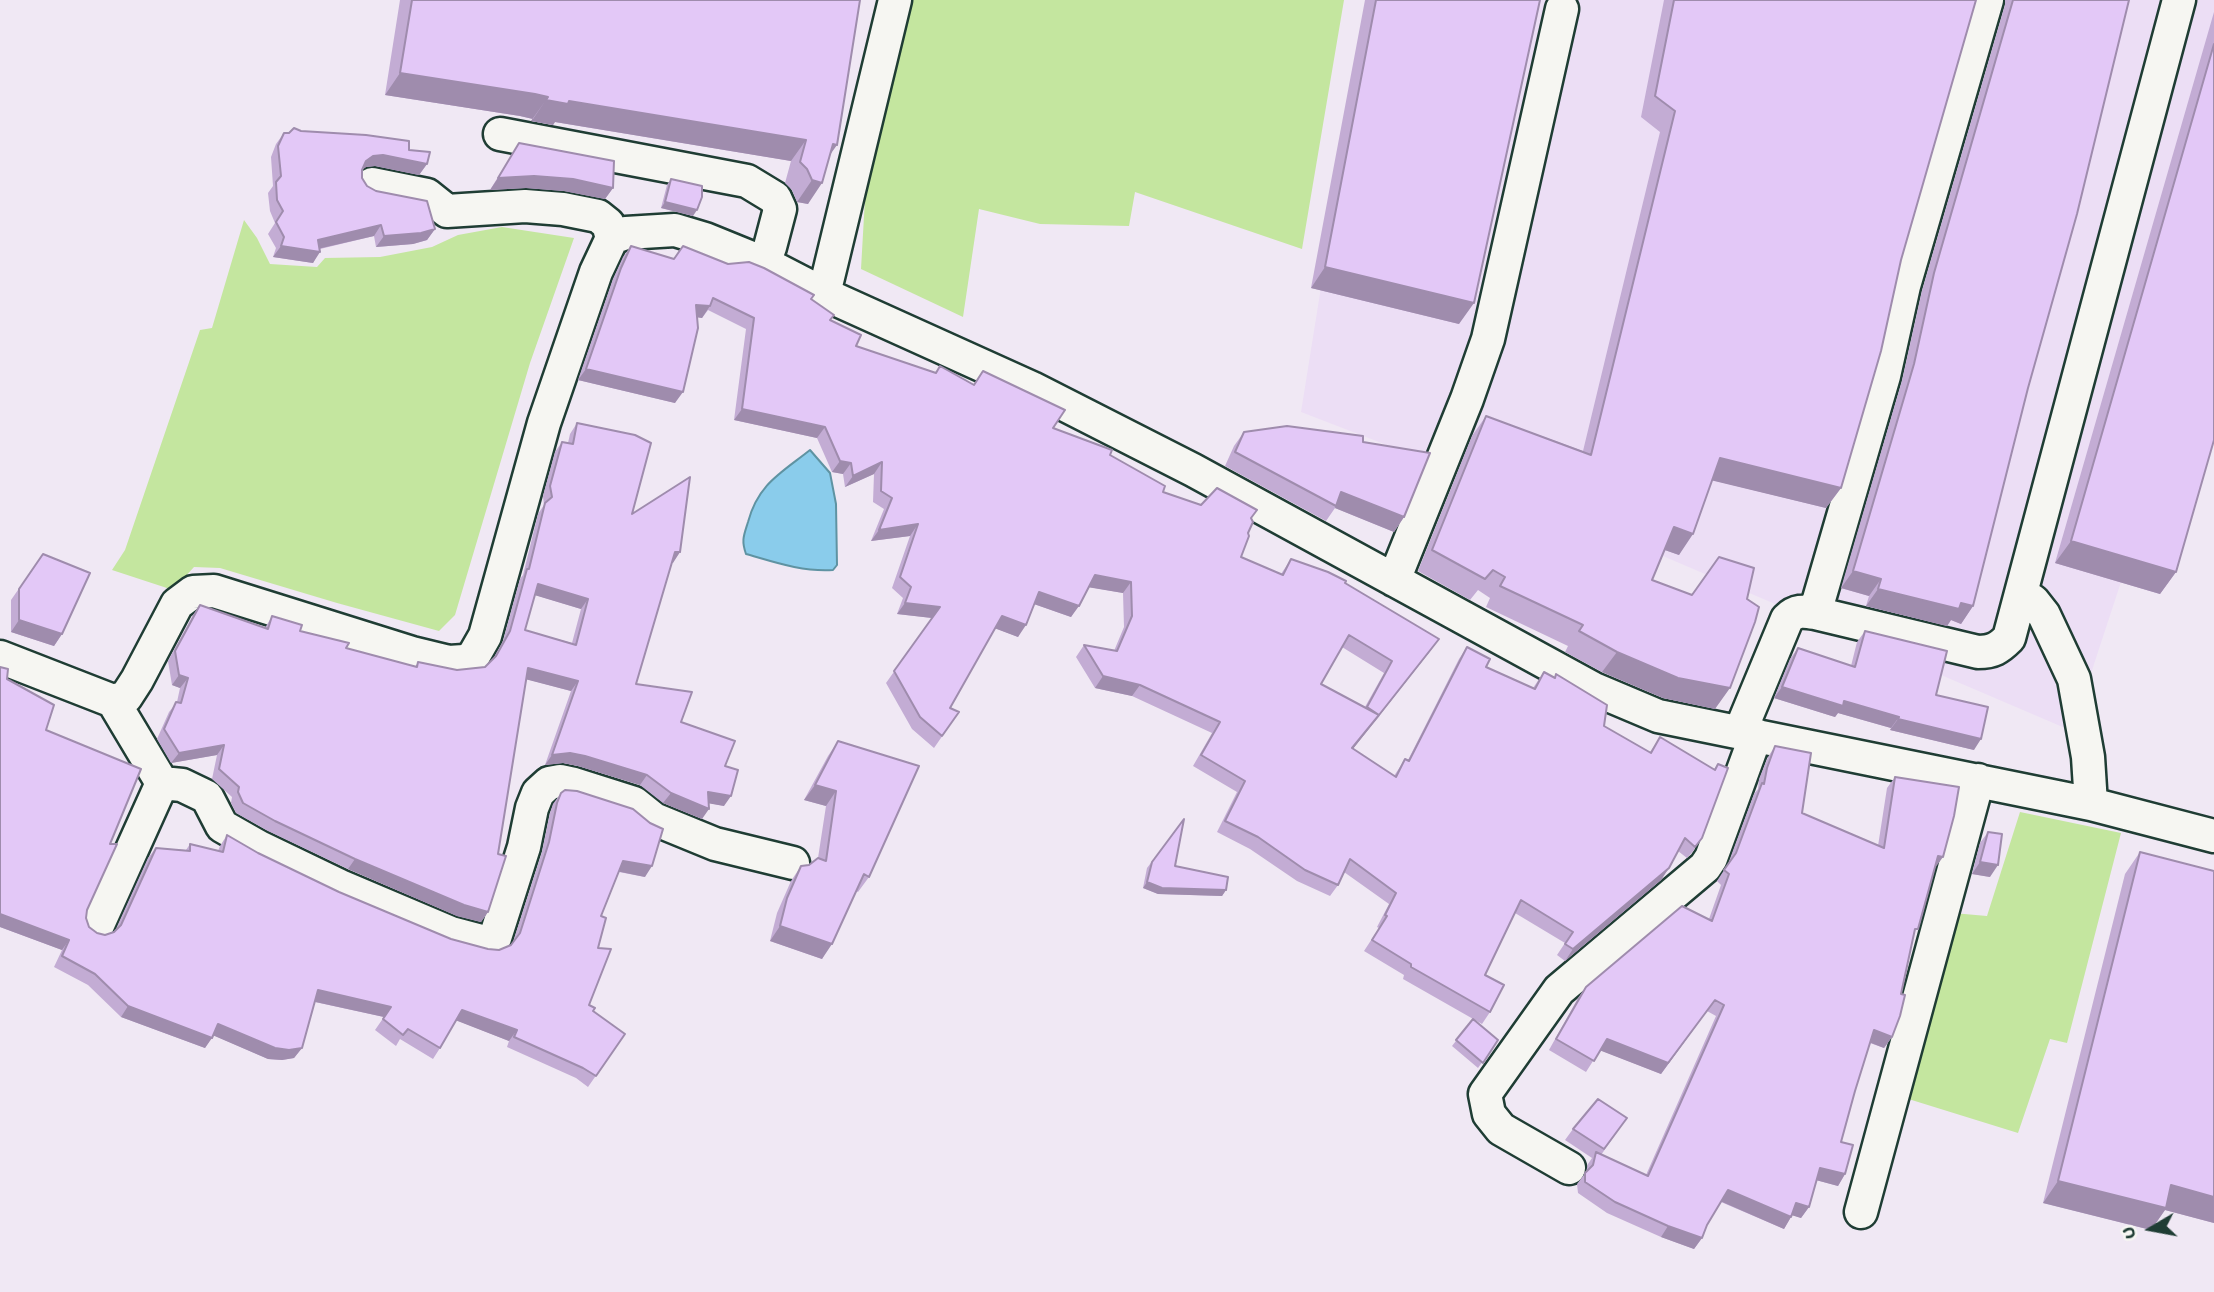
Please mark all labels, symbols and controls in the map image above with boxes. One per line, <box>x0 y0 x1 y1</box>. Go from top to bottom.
north arrow <box>2116 1194 2186 1264</box>
text: U <box>2118 1225 2142 1240</box>

